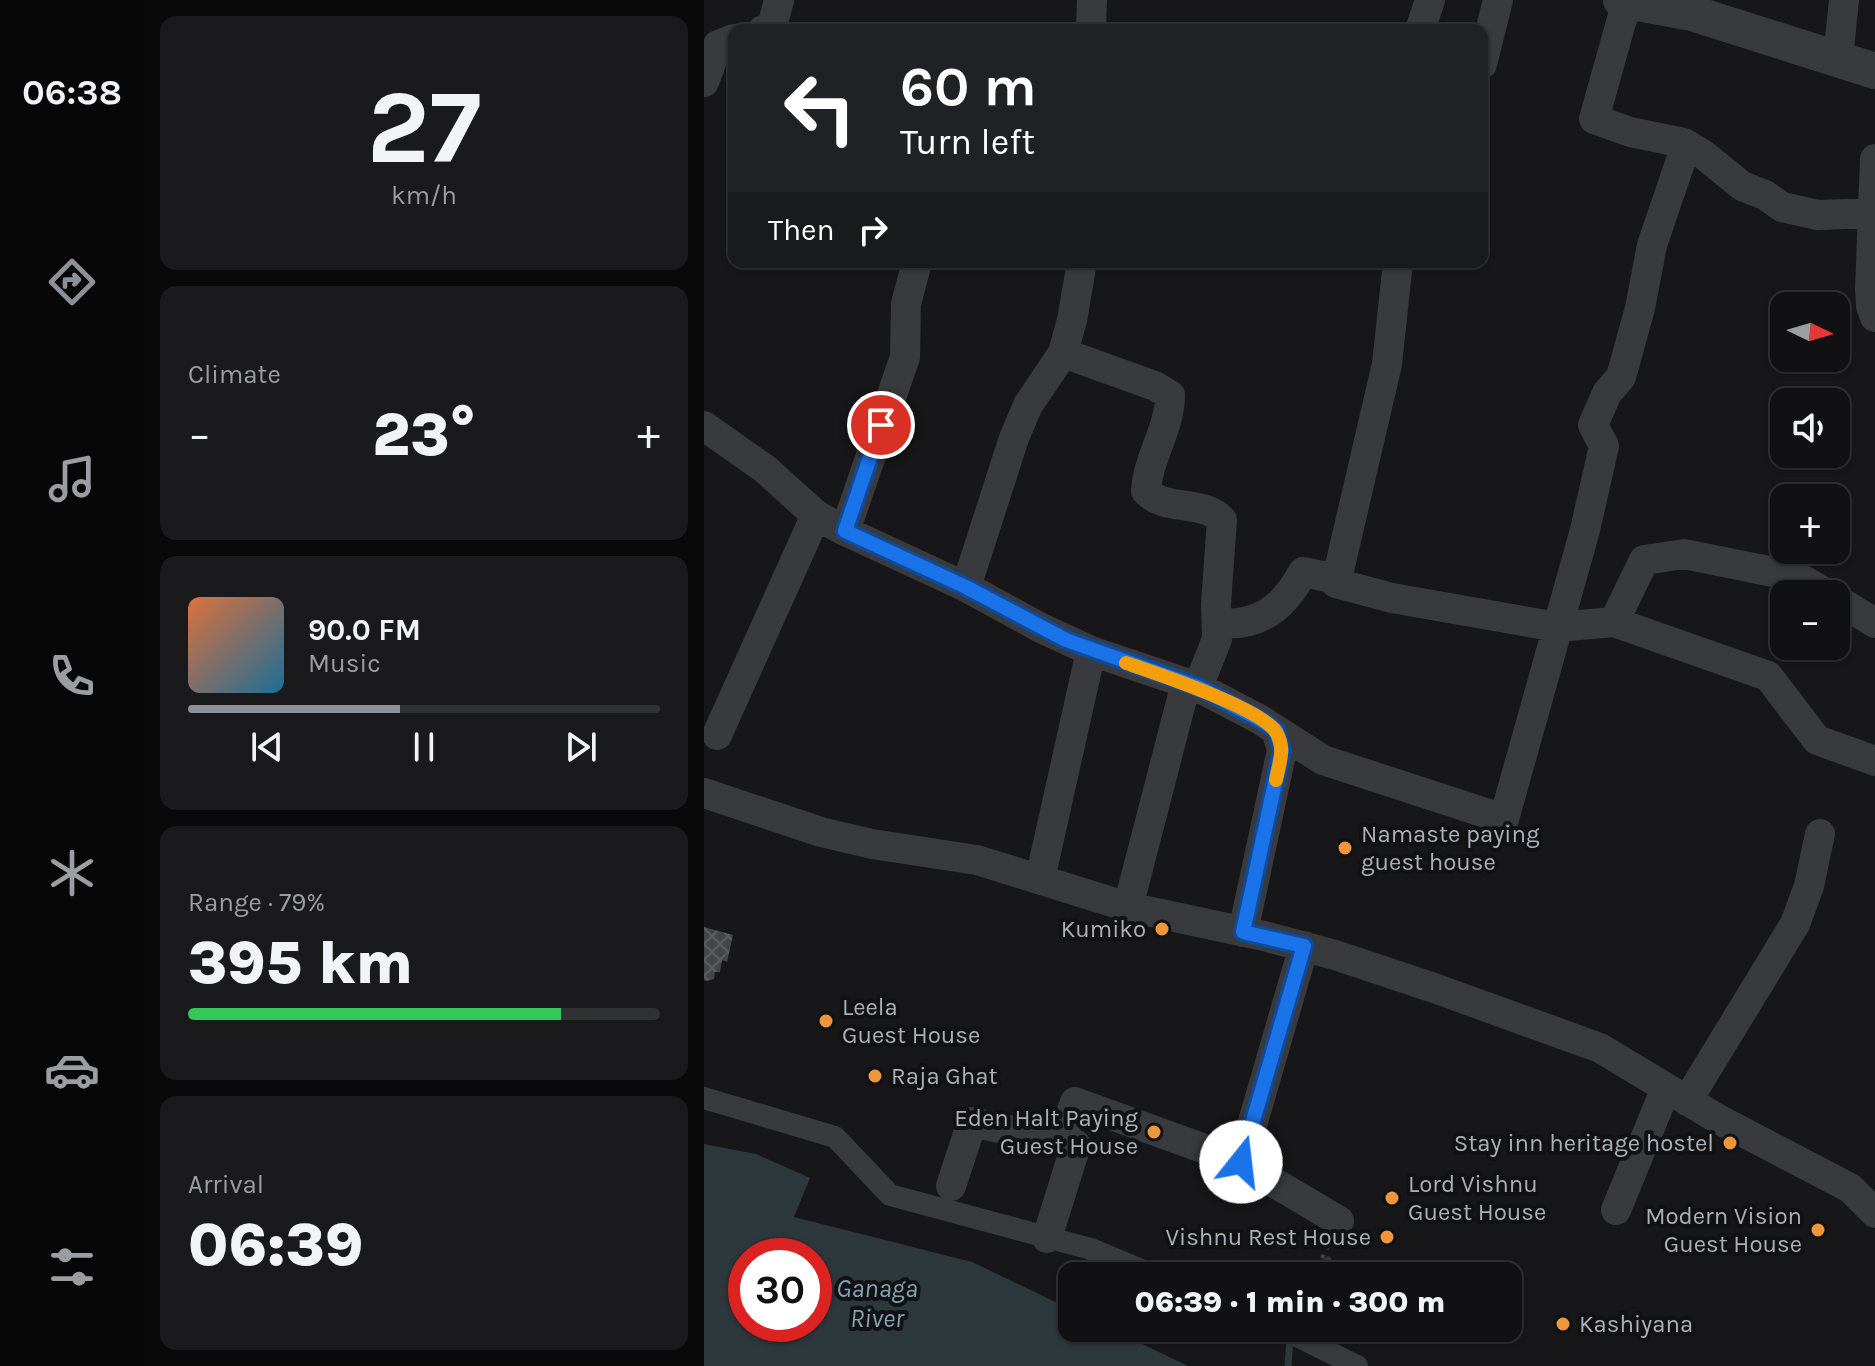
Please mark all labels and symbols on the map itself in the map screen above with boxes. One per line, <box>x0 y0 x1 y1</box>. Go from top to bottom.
north arrow <box>1770 292 1850 372</box>
pin <box>847 391 915 459</box>
place label: Namaste paying guest house <box>1361 820 1540 876</box>
marker: Namaste paying guest house <box>1336 839 1354 857</box>
place label: Kumiko <box>1061 915 1146 943</box>
marker: Kumiko <box>1153 920 1171 938</box>
place label: Leela Guest House <box>842 993 980 1049</box>
marker: Leela Guest House <box>817 1012 835 1030</box>
place label: Raja Ghat <box>891 1062 998 1090</box>
marker: Raja Ghat <box>866 1067 884 1085</box>
place label: Eden Halt Paying Guest House <box>954 1104 1138 1160</box>
position arrow <box>1199 1120 1283 1204</box>
marker: Eden Halt Paying Guest House <box>1145 1123 1163 1141</box>
place label: Stay inn heritage hostel <box>1454 1129 1714 1157</box>
marker: Stay inn heritage hostel <box>1721 1134 1739 1152</box>
place label: Lord Vishnu Guest House <box>1408 1170 1546 1226</box>
marker: Lord Vishnu Guest House <box>1383 1189 1401 1207</box>
place label: Modern Vision Guest House <box>1645 1202 1802 1258</box>
marker: Modern Vision Guest House <box>1809 1221 1827 1239</box>
place label: Vishnu Rest House <box>1166 1223 1371 1251</box>
marker: Vishnu Rest House <box>1378 1228 1396 1246</box>
speed limit sign: 30 <box>728 1238 832 1342</box>
water label: Ganaga River <box>836 1273 918 1334</box>
place label: Kashiyana <box>1579 1310 1693 1338</box>
marker: Kashiyana <box>1554 1315 1572 1333</box>

